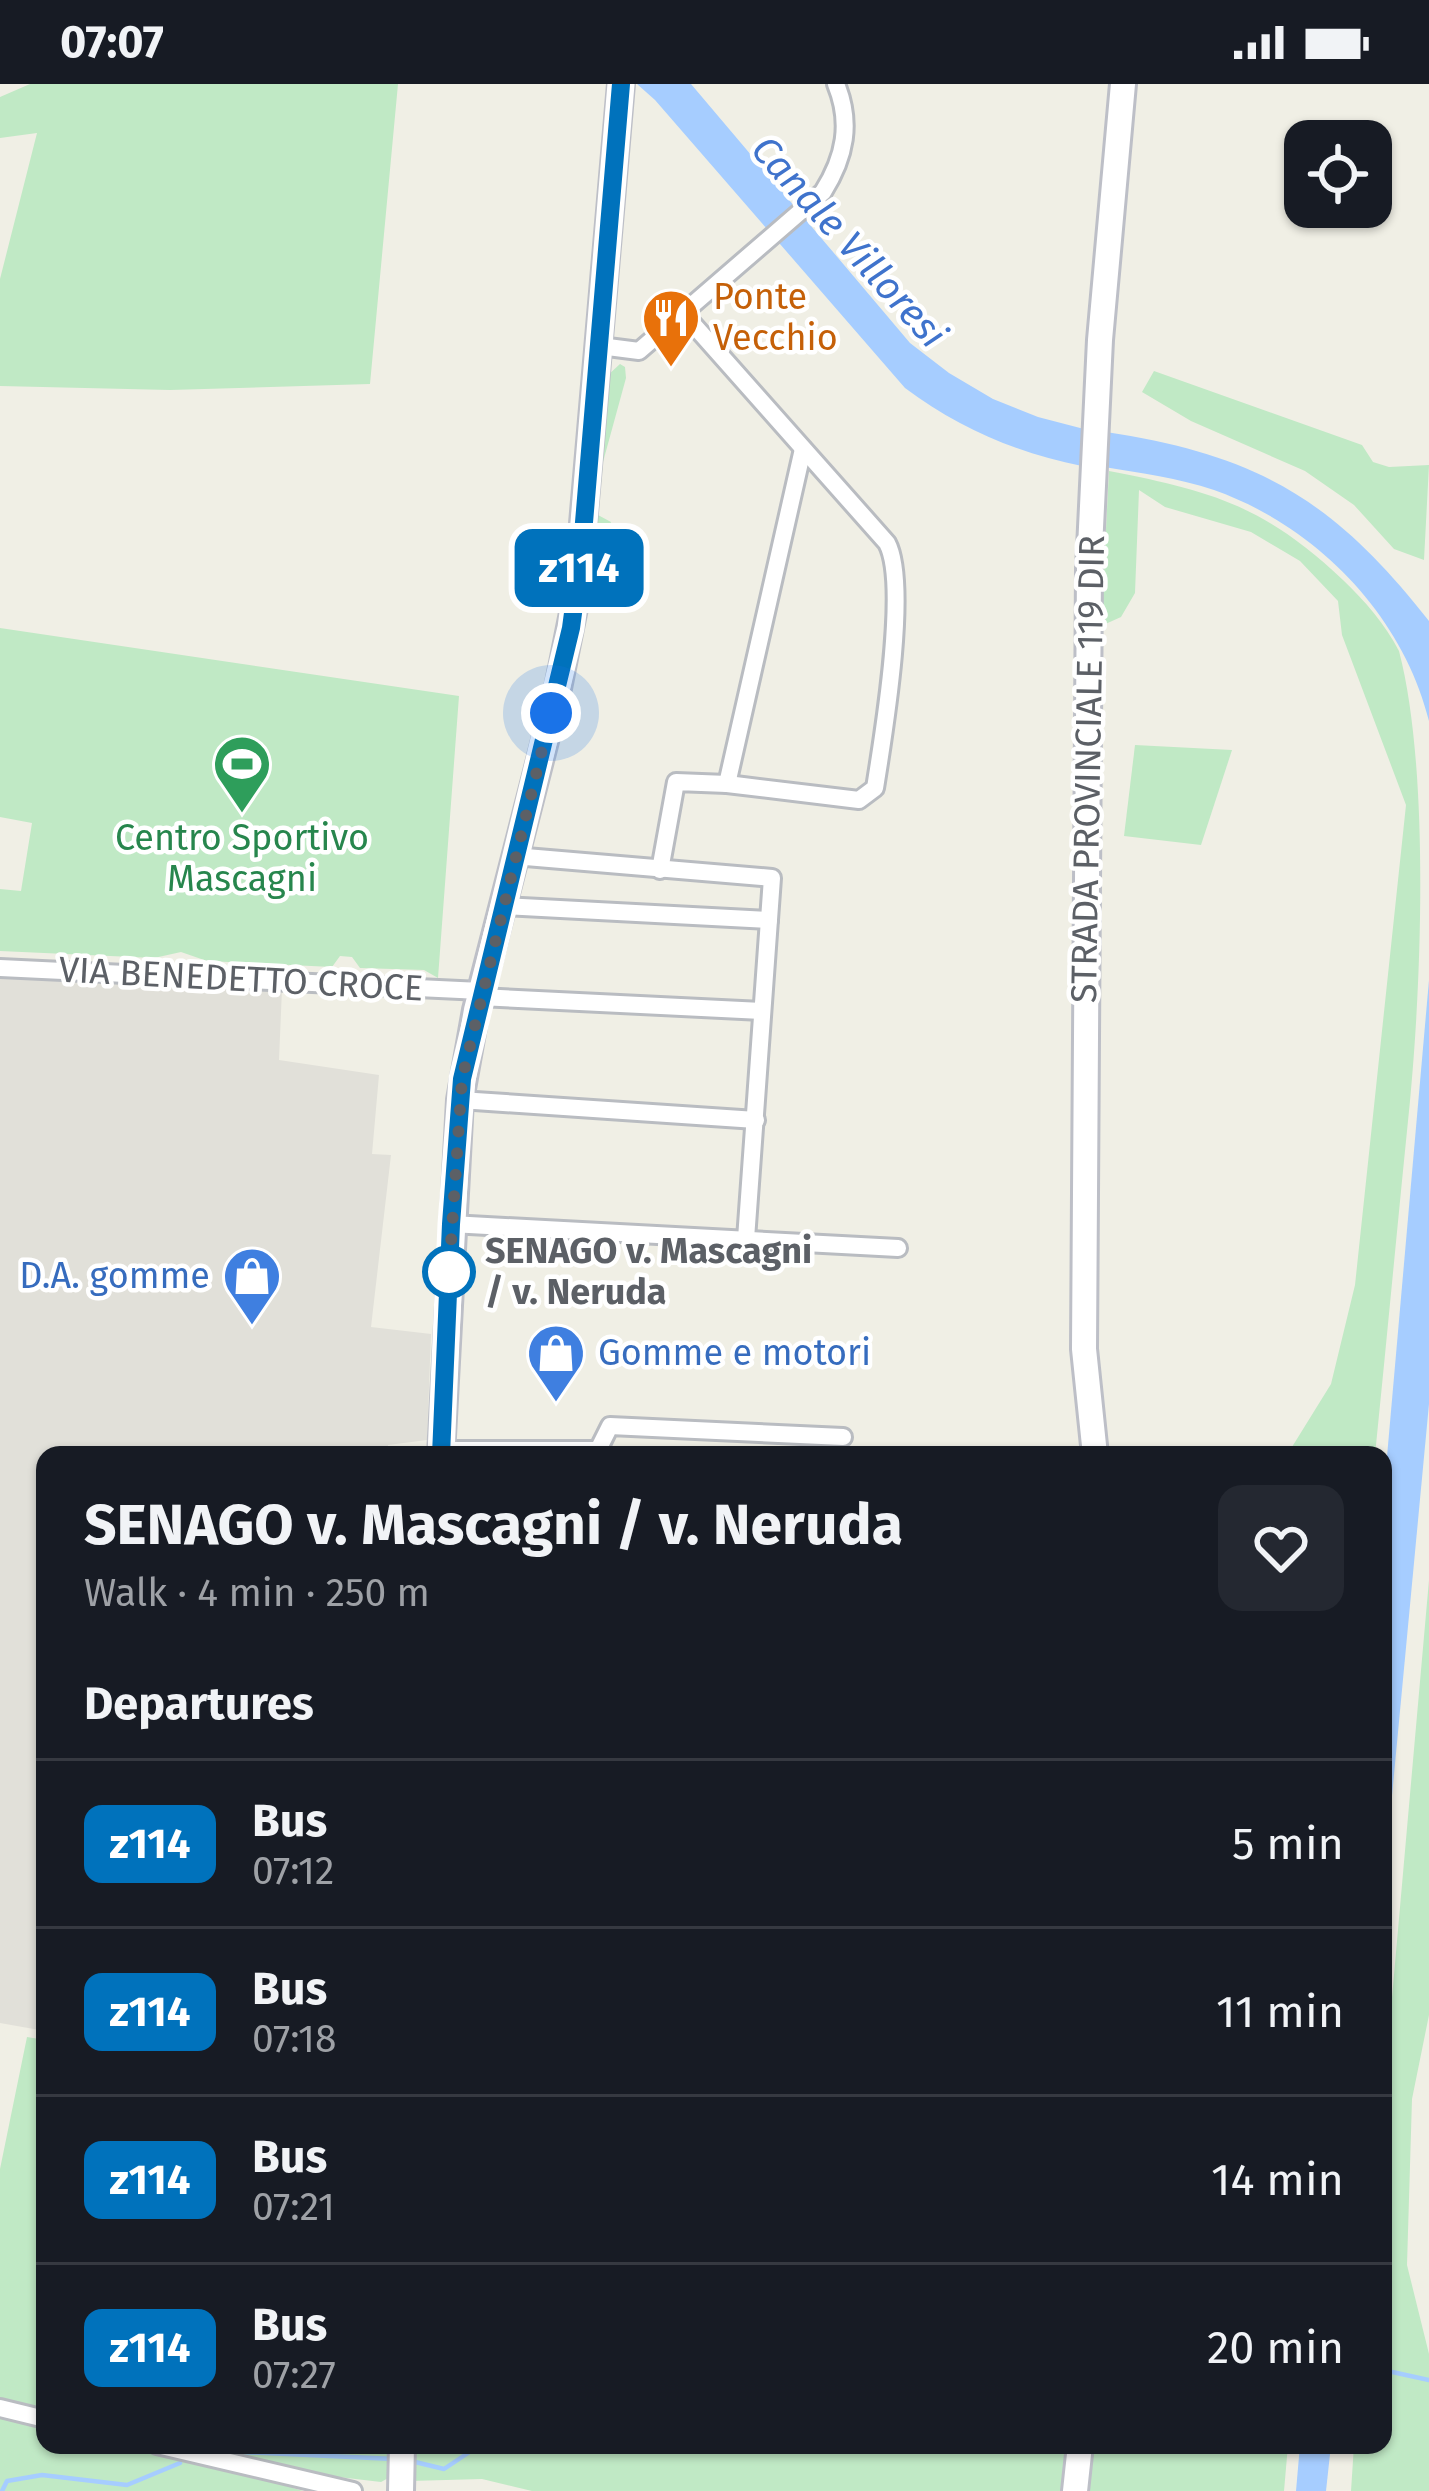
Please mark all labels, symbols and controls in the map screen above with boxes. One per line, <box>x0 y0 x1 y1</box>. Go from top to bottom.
text: 07:07 <box>60 15 164 69</box>
map controls <box>1284 120 1392 228</box>
button: locate <box>1284 120 1392 228</box>
water label: Canale Villoresi <box>742 127 956 357</box>
place label: Ponte Vecchio <box>713 275 838 360</box>
restaurant icon: Ponte Vecchio <box>640 287 702 369</box>
line badge: z114 <box>495 529 663 607</box>
street label: STRADA PROVINCIALE 119 DIR <box>1062 535 1114 1003</box>
text: z114 <box>539 543 619 593</box>
your location <box>521 683 581 743</box>
sports icon: Centro Sportivo Mascagni <box>211 733 273 815</box>
place label: Centro Sportivo Mascagni <box>115 816 369 901</box>
street label: VIA BENEDETTO CROCE <box>58 947 424 1011</box>
place label: SENAGO v. Mascagni / v. Neruda <box>485 1229 812 1314</box>
shop icon: D.A. gomme <box>221 1245 283 1327</box>
marker: SENAGO v. Mascagni / v. Neruda <box>424 1247 474 1297</box>
place label: D.A. gomme <box>19 1254 210 1298</box>
shop icon: Gomme e motori <box>525 1322 587 1404</box>
place label: Gomme e motori <box>598 1331 871 1375</box>
button: heart <box>1218 1485 1344 1611</box>
text: SENAGO v. Mascagni / v. Neruda <box>84 1491 903 1559</box>
text: Walk · 4 min · 250 m <box>84 1570 430 1616</box>
text: Departures <box>84 1677 314 1731</box>
text: Bus <box>252 1794 327 1848</box>
text: 5 min <box>1232 1817 1344 1871</box>
text: z114 <box>110 1819 190 1869</box>
text: 07:12 <box>252 1848 334 1894</box>
text: Bus <box>252 1962 327 2016</box>
text: 11 min <box>1216 1985 1344 2039</box>
text: z114 <box>110 1987 190 2037</box>
text: 07:18 <box>252 2016 336 2062</box>
text: Bus <box>252 2130 327 2184</box>
text: 14 min <box>1211 2153 1344 2207</box>
text: z114 <box>110 2155 190 2205</box>
text: 07:21 <box>252 2184 335 2230</box>
text: Bus <box>252 2298 327 2352</box>
text: 20 min <box>1207 2321 1344 2375</box>
text: z114 <box>110 2323 190 2373</box>
text: 07:27 <box>252 2352 336 2398</box>

